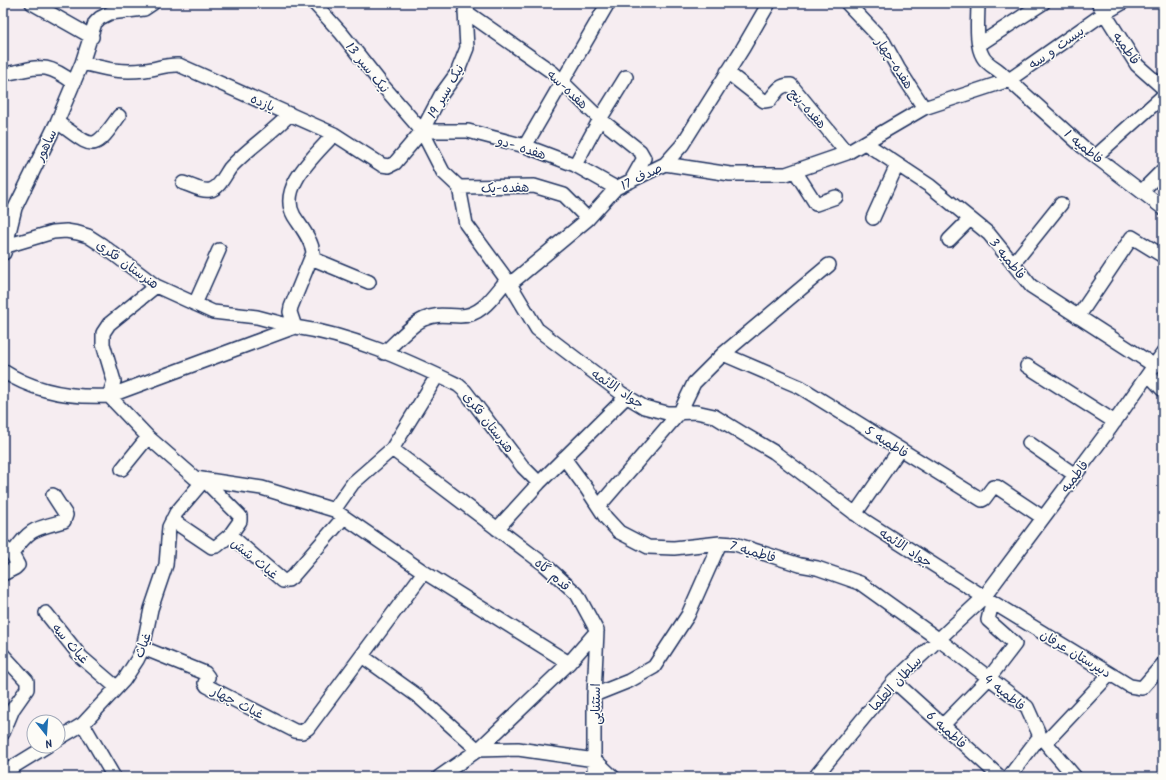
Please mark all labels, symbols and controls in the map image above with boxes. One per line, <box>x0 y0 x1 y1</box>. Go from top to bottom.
street label: بیست و سه <box>1025 21 1089 75</box>
street label: فاطمیه <box>1107 28 1145 70</box>
street label: هفده-چهار <box>869 33 918 94</box>
street label: نیک سیر 13 <box>340 38 394 98</box>
street label: نیک سیر 19 <box>422 61 470 123</box>
street label: هفده-سه <box>541 65 592 115</box>
street label: هفده-پنج <box>783 84 831 134</box>
street label: یازده <box>247 89 278 118</box>
street label: فاطمیه 1 <box>1059 125 1107 170</box>
street label: ساهور <box>29 126 63 166</box>
street label: هفده -دو <box>493 130 549 166</box>
street label: صدف 17 <box>617 158 666 197</box>
street label: هفده-یک <box>481 178 529 199</box>
street label: فاطمیه 3 <box>983 233 1030 285</box>
street label: هنرستان فکری <box>91 235 163 295</box>
street label: جواد الائمه <box>586 364 648 415</box>
street label: هنرستان فکری <box>457 388 519 458</box>
street label: فاطمیه 5 <box>860 421 912 464</box>
street label: فاطمیه <box>1056 456 1095 498</box>
street label: جواد الائمه <box>874 523 936 573</box>
street label: غیاث شش <box>226 533 282 585</box>
street label: فاطمیه 7 <box>727 536 778 569</box>
street label: قدم گاه <box>529 553 575 597</box>
street label: غیاث سه <box>46 619 94 669</box>
street label: دبیرستان عرفان <box>1036 625 1115 684</box>
street label: غیاث <box>129 630 158 661</box>
street label: سلطان العلما <box>865 652 927 716</box>
street label: فاطمیه 4 <box>979 670 1030 717</box>
street label: غیاث چهار <box>207 681 267 725</box>
street label: استثنایی <box>586 683 607 725</box>
street label: فاطمیه 6 <box>921 706 971 754</box>
north arrow <box>26 714 66 754</box>
text: N <box>43 733 55 752</box>

